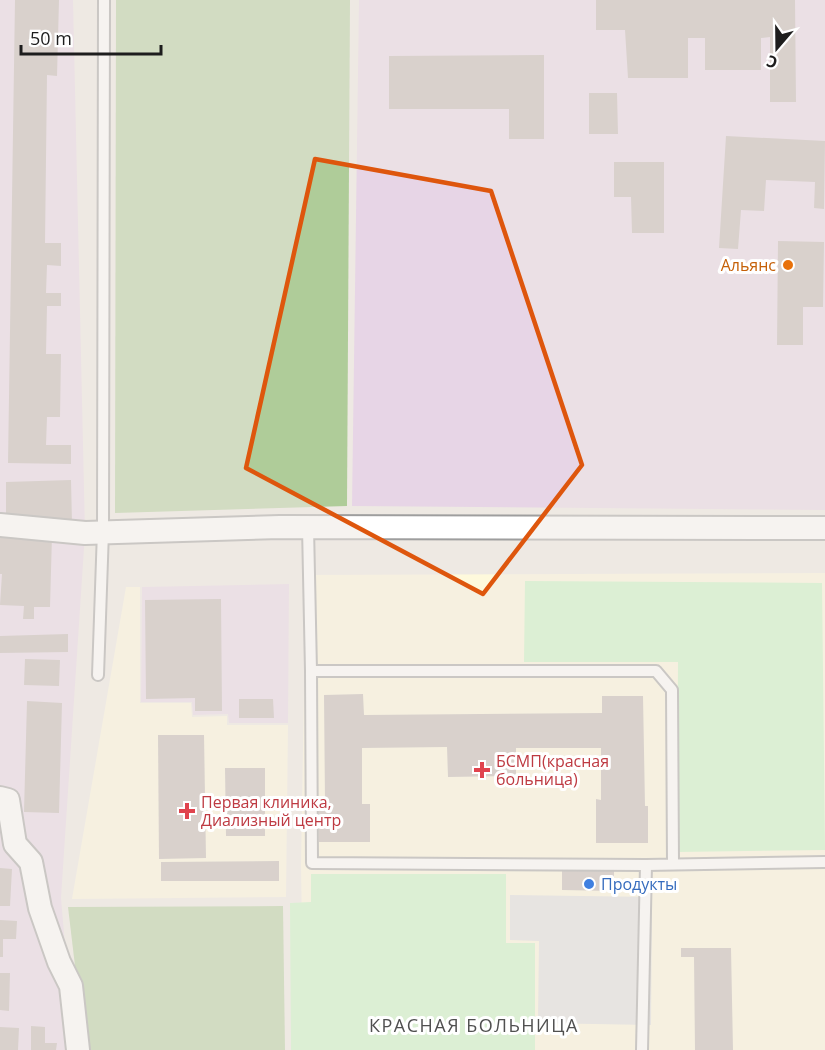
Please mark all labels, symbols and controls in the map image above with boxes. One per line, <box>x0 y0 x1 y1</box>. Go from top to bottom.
scale bar <box>21 18 160 56</box>
north arrow <box>747 18 807 78</box>
text: 50 m <box>30 26 72 50</box>
text: С <box>763 50 780 74</box>
place label: Альянс <box>721 254 776 276</box>
marker: Альянс <box>781 258 795 272</box>
place label: БСМП(красная больница) <box>496 750 609 790</box>
marker: БСМП(красная больница) <box>473 761 491 779</box>
place label: Первая клиника, Диализный центр <box>201 791 341 831</box>
marker: Первая клиника, Диализный центр <box>178 802 196 820</box>
place label: Продукты <box>601 873 677 895</box>
marker: Продукты <box>582 877 596 891</box>
district label: КРАСНАЯ БОЛЬНИЦА <box>369 1013 579 1037</box>

